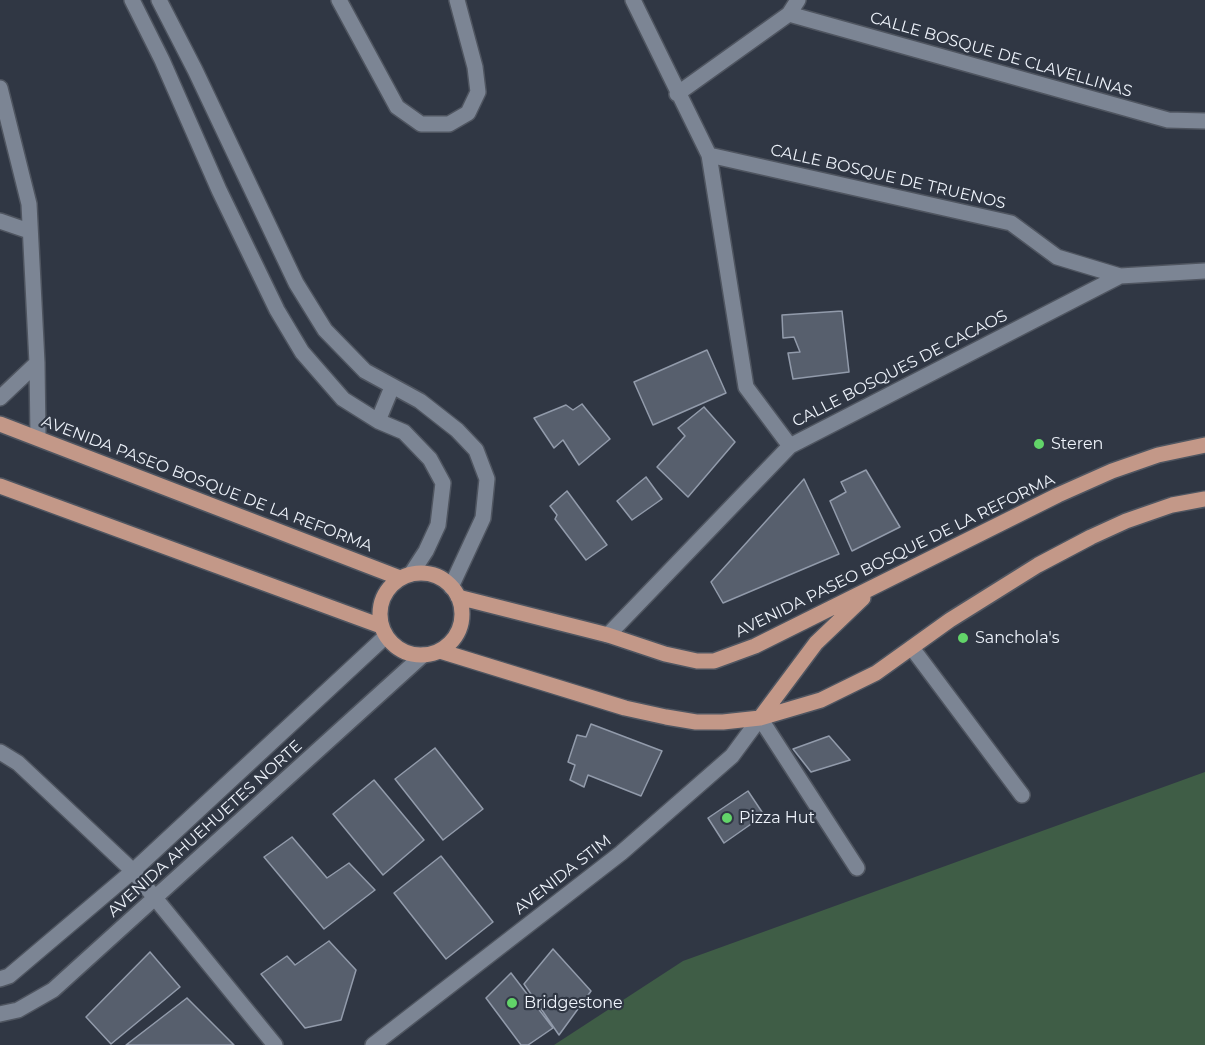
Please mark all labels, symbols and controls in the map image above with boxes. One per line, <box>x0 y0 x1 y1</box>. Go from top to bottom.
street label: CALLE BOSQUE DE CLAVELLINAS <box>868 8 1134 102</box>
street label: CALLE BOSQUE DE TRUENOS <box>768 141 1008 213</box>
street label: CALLE BOSQUES DE CACAOS <box>789 306 1011 432</box>
street label: AVENIDA PASEO BOSQUE DE LA REFORMA <box>39 412 375 556</box>
place label: Steren <box>1051 434 1103 454</box>
marker: Steren <box>1032 437 1046 451</box>
street label: AVENIDA PASEO BOSQUE DE LA REFORMA <box>732 470 1058 642</box>
place label: Sanchola's <box>975 628 1060 648</box>
marker: Sanchola's <box>956 631 970 645</box>
street label: AVENIDA AHUEHUETES NORTE <box>104 737 306 921</box>
place label: Pizza Hut <box>739 808 815 828</box>
marker: Pizza Hut <box>720 811 734 825</box>
street label: AVENIDA STIM <box>511 831 615 919</box>
place label: Bridgestone <box>524 993 623 1013</box>
marker: Bridgestone <box>505 996 519 1010</box>

